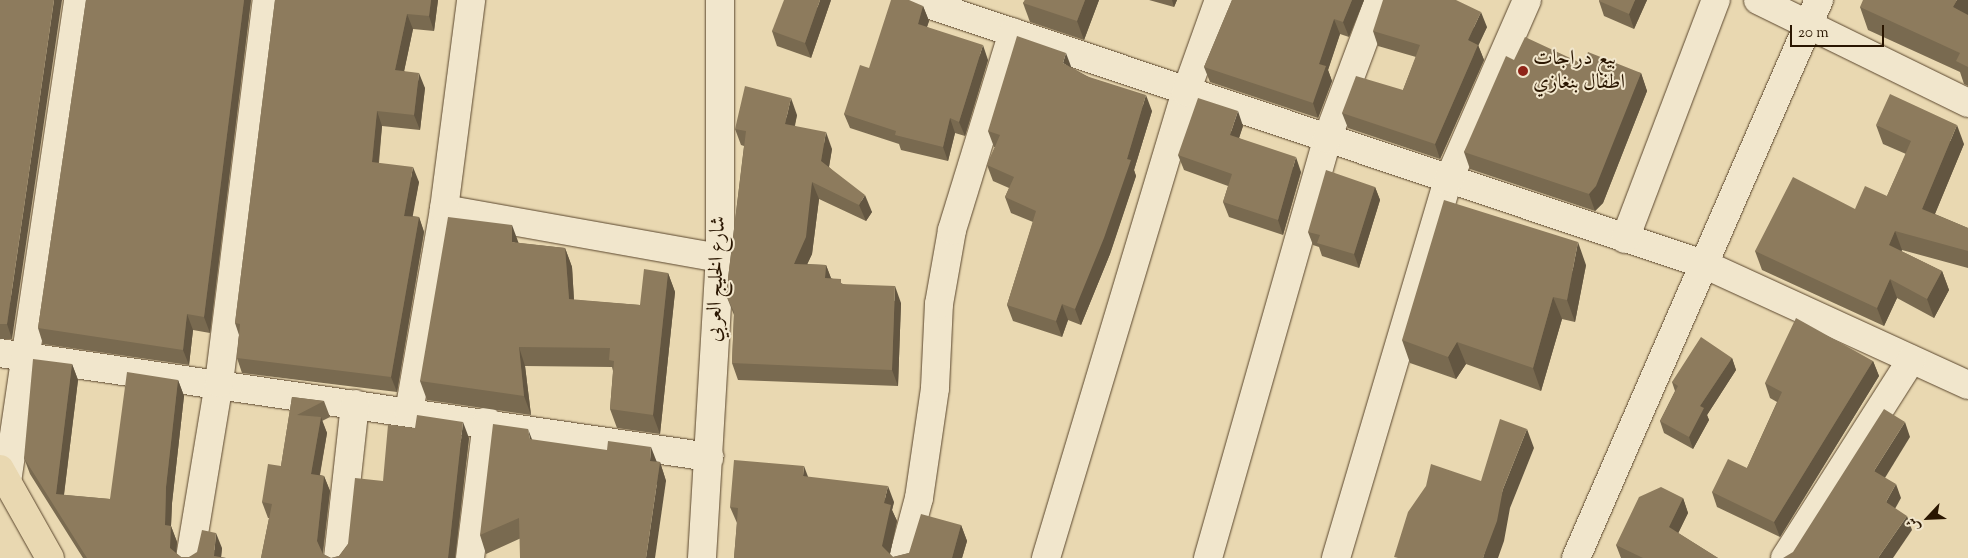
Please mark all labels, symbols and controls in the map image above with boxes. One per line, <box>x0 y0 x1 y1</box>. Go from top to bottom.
scale bar <box>1793 15 1887 47</box>
text: 20 m <box>1798 23 1829 44</box>
place label: بيع دراجات اطفال بنغازي <box>1533 46 1625 96</box>
marker: بيع دراجات اطفال بنغازي <box>1517 65 1529 77</box>
street label: شارع الخليج العربي <box>702 216 732 342</box>
north arrow <box>1903 493 1953 543</box>
text: ش <box>1902 514 1926 535</box>

